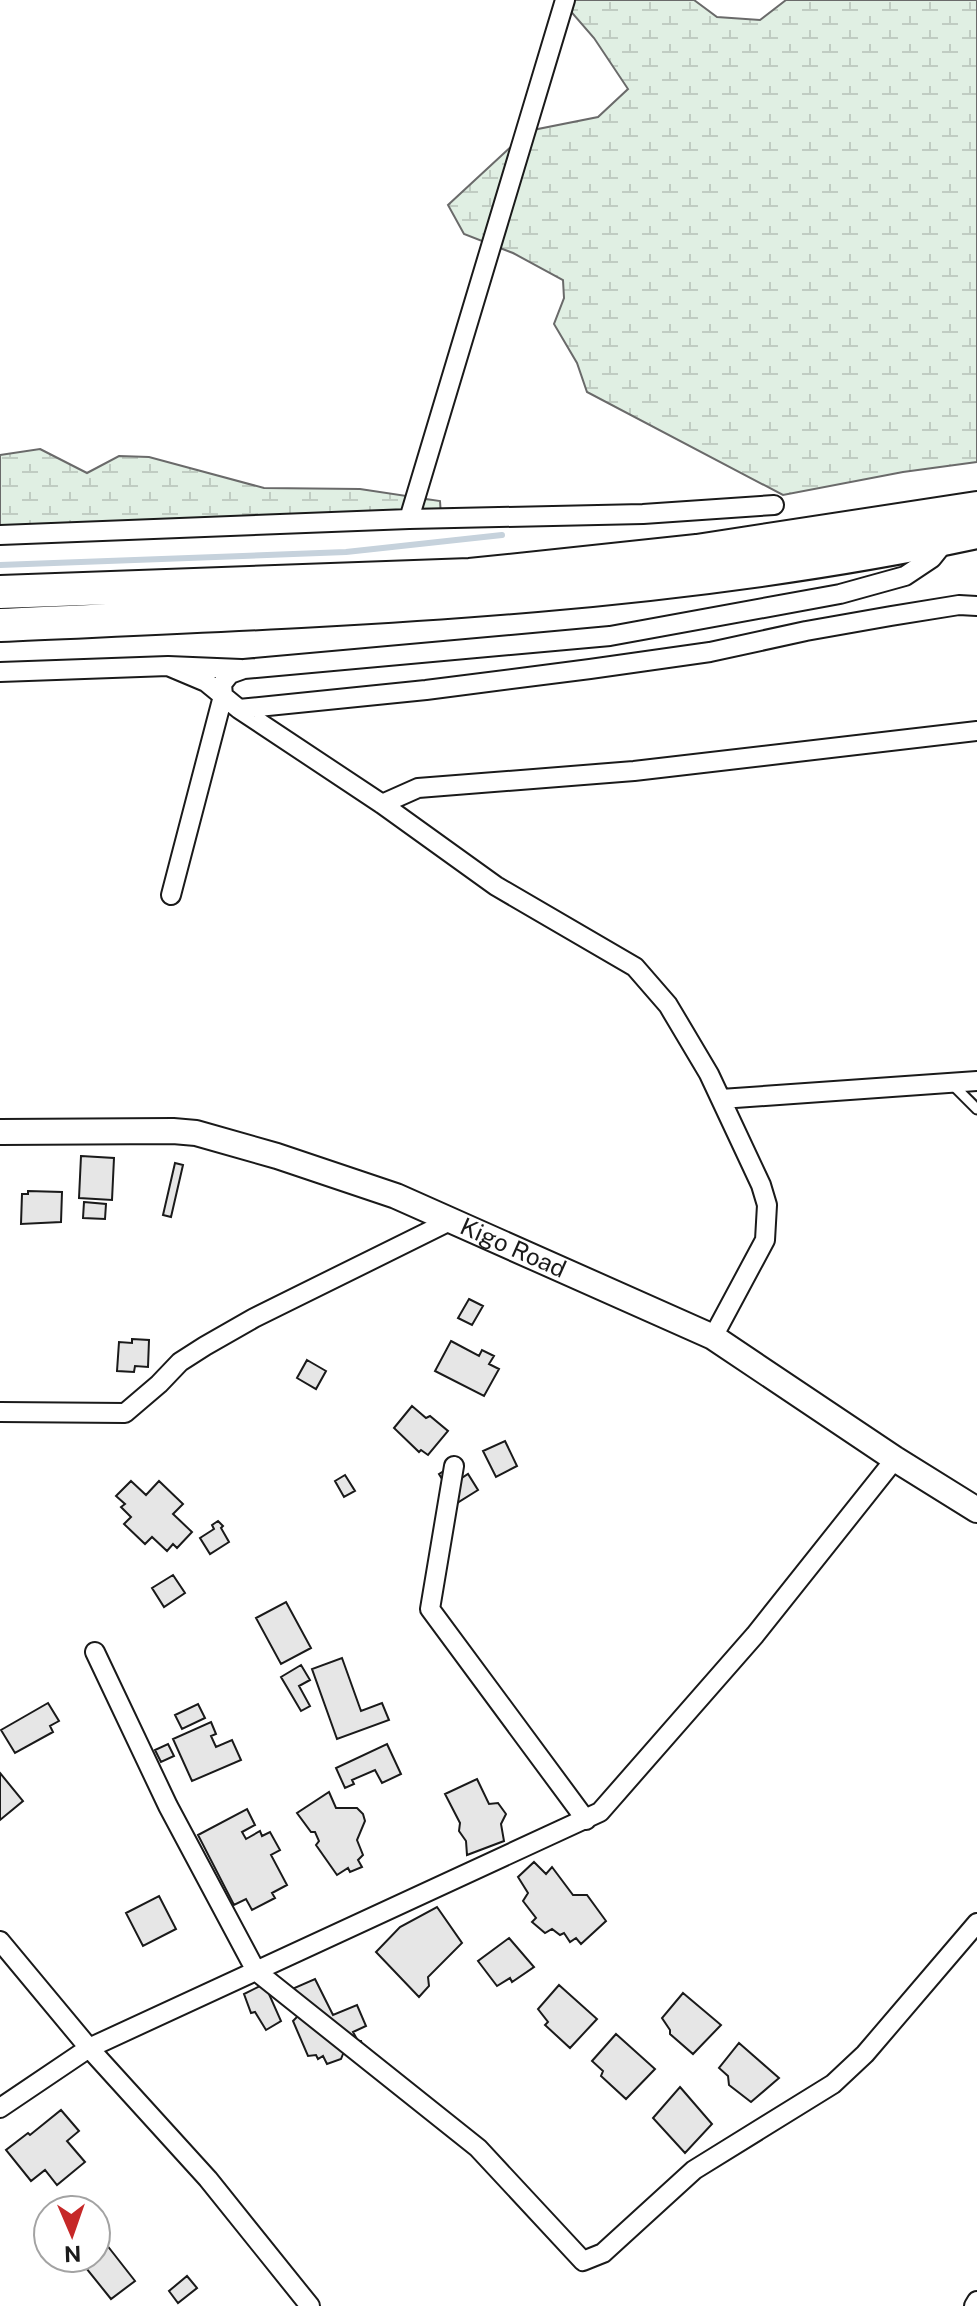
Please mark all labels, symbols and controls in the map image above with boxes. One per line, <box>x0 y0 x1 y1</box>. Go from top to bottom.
street label: Kigo Road <box>456 1211 571 1283</box>
north arrow <box>32 2194 112 2274</box>
text: N <box>64 2241 82 2267</box>

